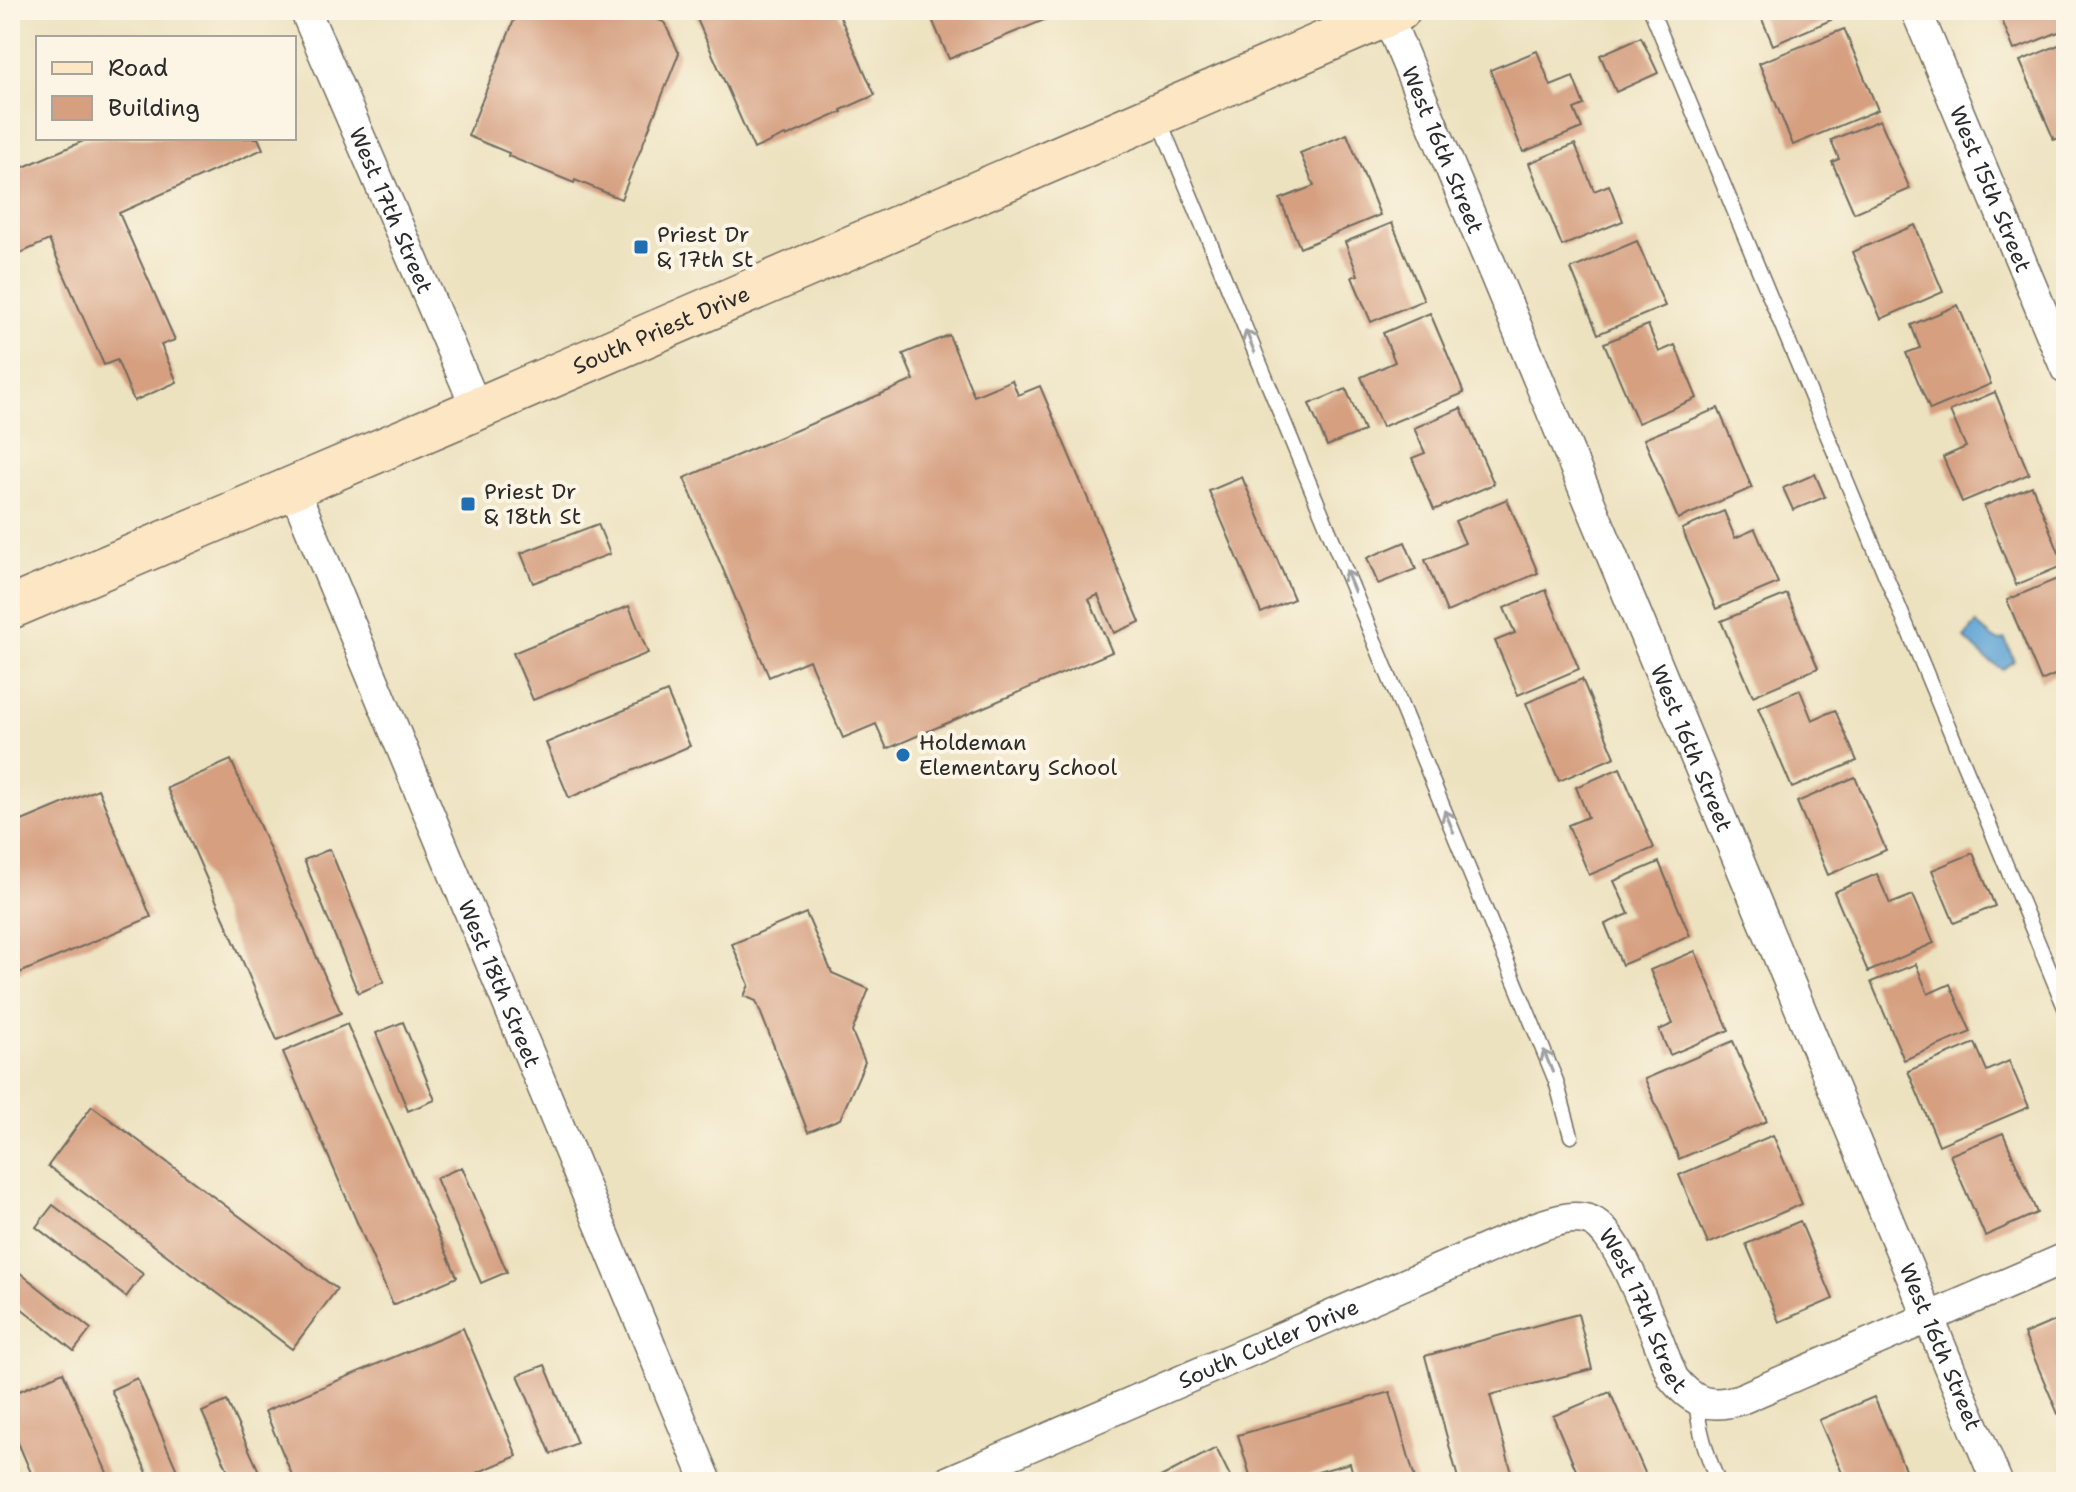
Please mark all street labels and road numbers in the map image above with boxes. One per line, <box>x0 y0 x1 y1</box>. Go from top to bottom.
street label: West 16th Street <box>1395 62 1491 238</box>
street label: West 15th Street <box>1943 101 2038 277</box>
street label: West 17th Street <box>343 123 440 298</box>
street label: South Priest Drive <box>568 278 754 380</box>
street label: West 16th Street <box>1644 660 1740 836</box>
street label: West 18th Street <box>452 895 547 1072</box>
street label: West 17th Street <box>1592 1222 1694 1400</box>
street label: West 16th Street <box>1893 1258 1988 1435</box>
street label: South Cutler Drive <box>1174 1291 1363 1395</box>

